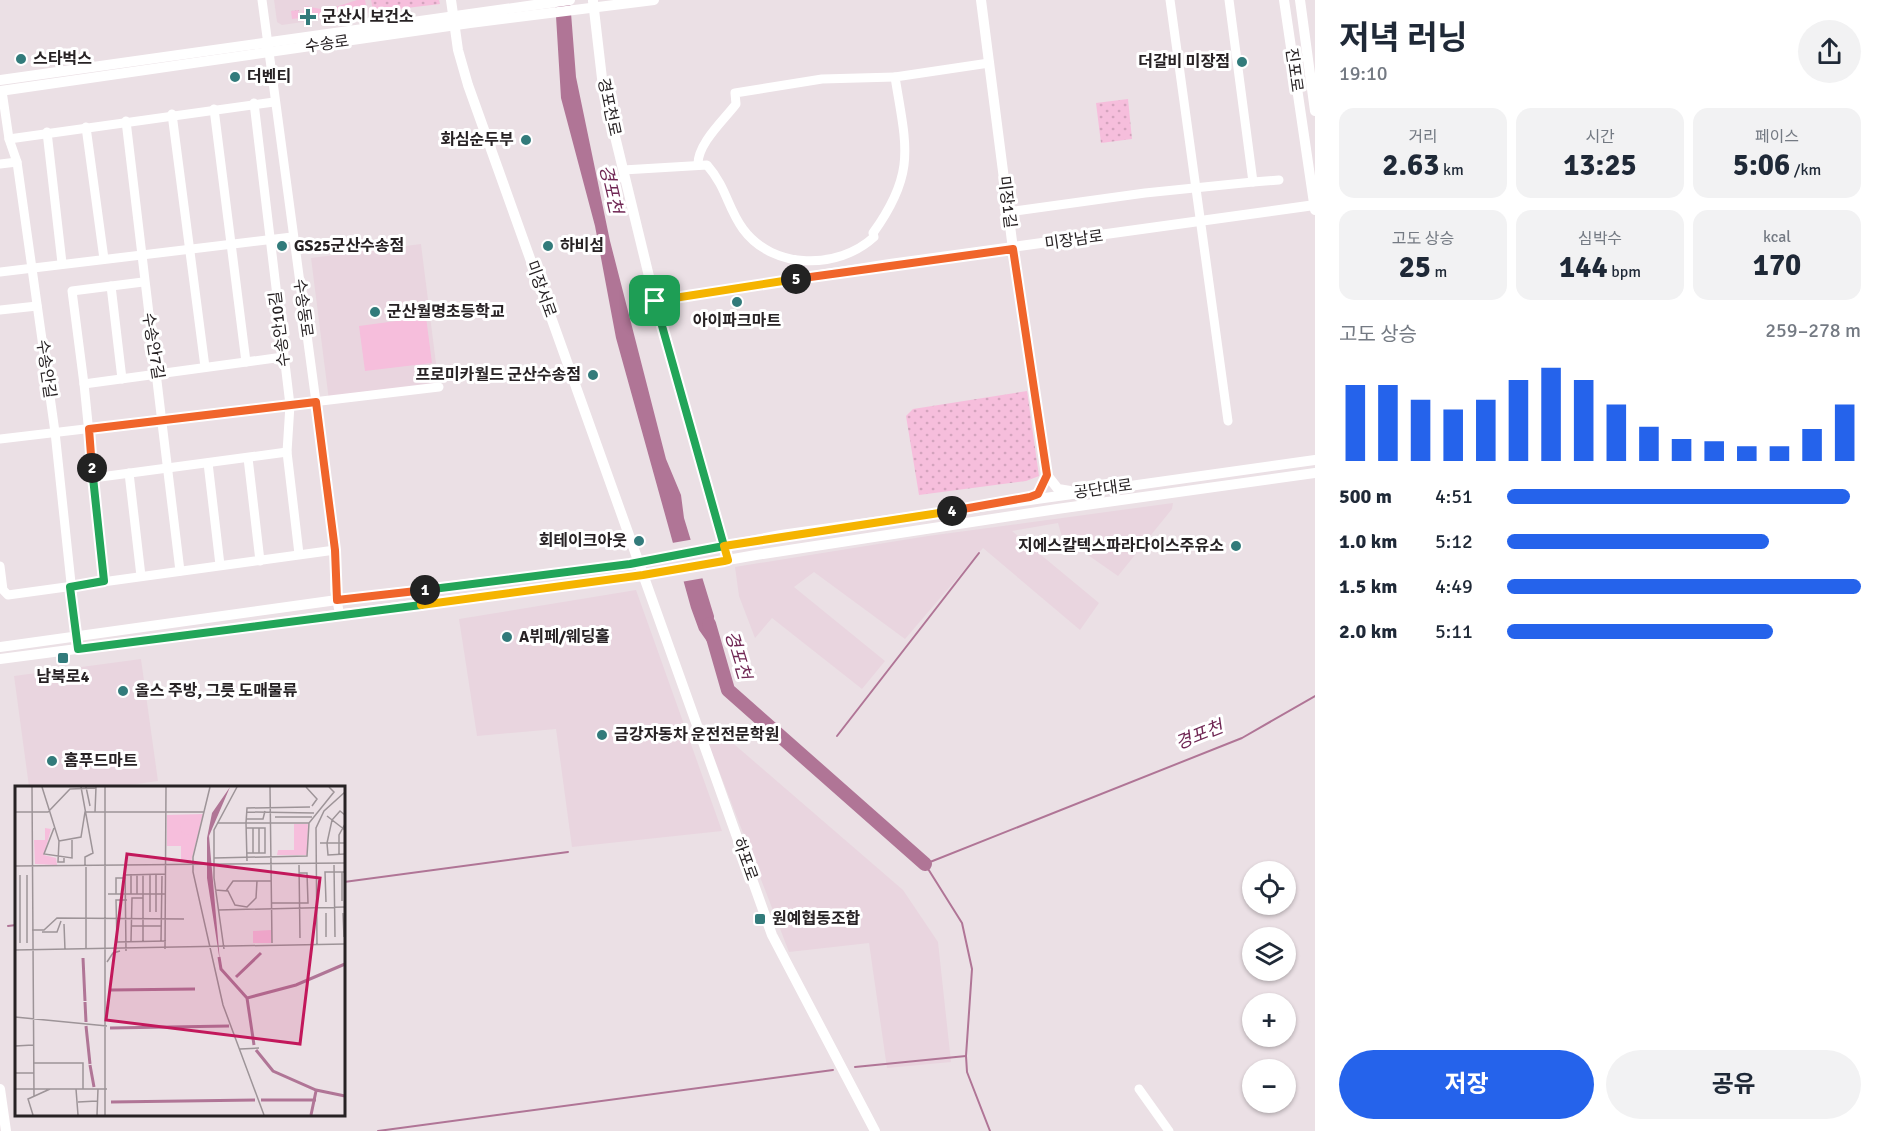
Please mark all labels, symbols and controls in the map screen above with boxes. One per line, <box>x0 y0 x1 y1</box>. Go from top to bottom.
place label: 군산시 보건소 <box>322 7 414 27</box>
marker: 군산시 보건소 <box>299 8 317 26</box>
text: 저녁 러닝 <box>1339 18 1468 59</box>
button: share <box>1798 20 1861 83</box>
street label: 수송로 <box>304 31 351 57</box>
street label: 진포로 <box>1281 47 1307 94</box>
place label: 스타벅스 <box>33 49 92 69</box>
marker: 스타벅스 <box>14 52 28 66</box>
place label: 더갈비 미장점 <box>1138 52 1230 72</box>
marker: 더갈비 미장점 <box>1235 55 1249 69</box>
text: 19:10 <box>1339 61 1388 86</box>
place label: 더벤티 <box>247 67 291 87</box>
marker: 더벤티 <box>228 70 242 84</box>
street label: 경포천로 <box>593 76 625 138</box>
text: 거리 <box>1408 127 1438 147</box>
text: 시간 <box>1585 127 1615 147</box>
text: 페이스 <box>1755 127 1799 147</box>
place label: 화심순두부 <box>440 130 514 150</box>
marker: 화심순두부 <box>519 133 533 147</box>
text: 2.63 <box>1382 147 1439 184</box>
text: 13:25 <box>1563 147 1637 184</box>
text: 5:06 <box>1733 147 1790 184</box>
text: km <box>1439 160 1464 180</box>
text: /km <box>1790 160 1821 180</box>
water label: 경포천 <box>595 162 628 218</box>
street label: 미장1길 <box>994 175 1020 229</box>
street label: 미장남로 <box>1043 226 1105 254</box>
text: kcal <box>1763 227 1791 247</box>
text: 고도 상승 <box>1392 229 1454 249</box>
text: 심박수 <box>1578 229 1622 249</box>
place label: GS25군산수송점 <box>294 236 404 256</box>
place label: 하비섬 <box>560 236 604 256</box>
marker: GS25군산수송점 <box>275 239 289 253</box>
marker: 하비섬 <box>541 239 555 253</box>
text: 170 <box>1753 247 1801 284</box>
text: 25 <box>1399 249 1431 286</box>
text: 144 <box>1559 249 1608 286</box>
street label: 미장서로 <box>522 258 561 320</box>
text: m <box>1431 262 1447 282</box>
text: bpm <box>1608 262 1641 282</box>
pin: 5 <box>781 264 811 294</box>
text: 5 <box>792 269 800 289</box>
pin <box>629 275 680 326</box>
street label: 수송동로 <box>289 277 317 339</box>
icon: arrive <box>638 284 671 317</box>
street label: 수송안10길 <box>265 290 295 368</box>
marker: 아이파크마트 <box>730 295 744 309</box>
place label: 군산월명초등학교 <box>387 302 505 322</box>
marker: 군산월명초등학교 <box>368 305 382 319</box>
street label: 수송안7길 <box>138 311 168 381</box>
place label: 아이파크마트 <box>693 311 781 331</box>
text: 259–278 m <box>1765 318 1861 343</box>
text: 고도 상승 <box>1339 322 1417 347</box>
street label: 수송안길 <box>32 338 60 400</box>
place label: 프로미카월드 군산수송점 <box>416 365 581 385</box>
marker: 프로미카월드 군산수송점 <box>586 368 600 382</box>
pin: 2 <box>77 453 107 483</box>
text: 2 <box>88 458 96 478</box>
street label: 공단대로 <box>1072 475 1134 503</box>
text: 500 m <box>1339 484 1392 509</box>
text: 4:51 <box>1435 484 1473 509</box>
pin: 4 <box>937 496 967 526</box>
text: 4 <box>948 501 956 521</box>
text: 1.0 km <box>1339 529 1397 554</box>
text: 5:12 <box>1435 529 1473 554</box>
place label: 회테이크아웃 <box>539 531 627 551</box>
marker: 회테이크아웃 <box>632 534 646 548</box>
place label: 지에스칼텍스파라다이스주유소 <box>1018 536 1224 556</box>
marker: 지에스칼텍스파라다이스주유소 <box>1229 539 1243 553</box>
text: 1.5 km <box>1339 574 1397 599</box>
text: 4:49 <box>1435 574 1473 599</box>
pin: 1 <box>410 575 440 605</box>
text: 1 <box>421 580 429 600</box>
text: 2.0 km <box>1339 619 1397 644</box>
text: 5:11 <box>1435 619 1473 644</box>
place label: A뷔페/웨딩홀 <box>519 627 610 647</box>
water label: 경포천 <box>720 628 756 684</box>
marker: A뷔페/웨딩홀 <box>500 630 514 644</box>
marker: 남북로4 <box>56 651 70 665</box>
place label: 남북로4 <box>37 667 90 687</box>
place label: 올스 주방, 그릇 도매물류 <box>135 681 297 701</box>
marker: 올스 주방, 그릇 도매물류 <box>116 684 130 698</box>
water label: 경포천 <box>1172 715 1228 755</box>
place label: 금강자동차 운전전문학원 <box>614 725 779 745</box>
marker: 금강자동차 운전전문학원 <box>595 728 609 742</box>
place label: 홈푸드마트 <box>64 751 138 771</box>
marker: 홈푸드마트 <box>45 754 59 768</box>
inset map <box>15 786 345 1116</box>
street label: 하포로 <box>728 835 762 883</box>
map controls <box>1242 861 1296 1113</box>
button: locate <box>1242 861 1296 915</box>
place label: 원예협동조합 <box>772 909 861 929</box>
marker: 원예협동조합 <box>753 912 767 926</box>
button: layers <box>1242 927 1296 981</box>
button: + <box>1242 993 1296 1047</box>
button: 저장 <box>1339 1050 1594 1119</box>
button: 공유 <box>1606 1050 1861 1119</box>
button: − <box>1242 1059 1296 1113</box>

